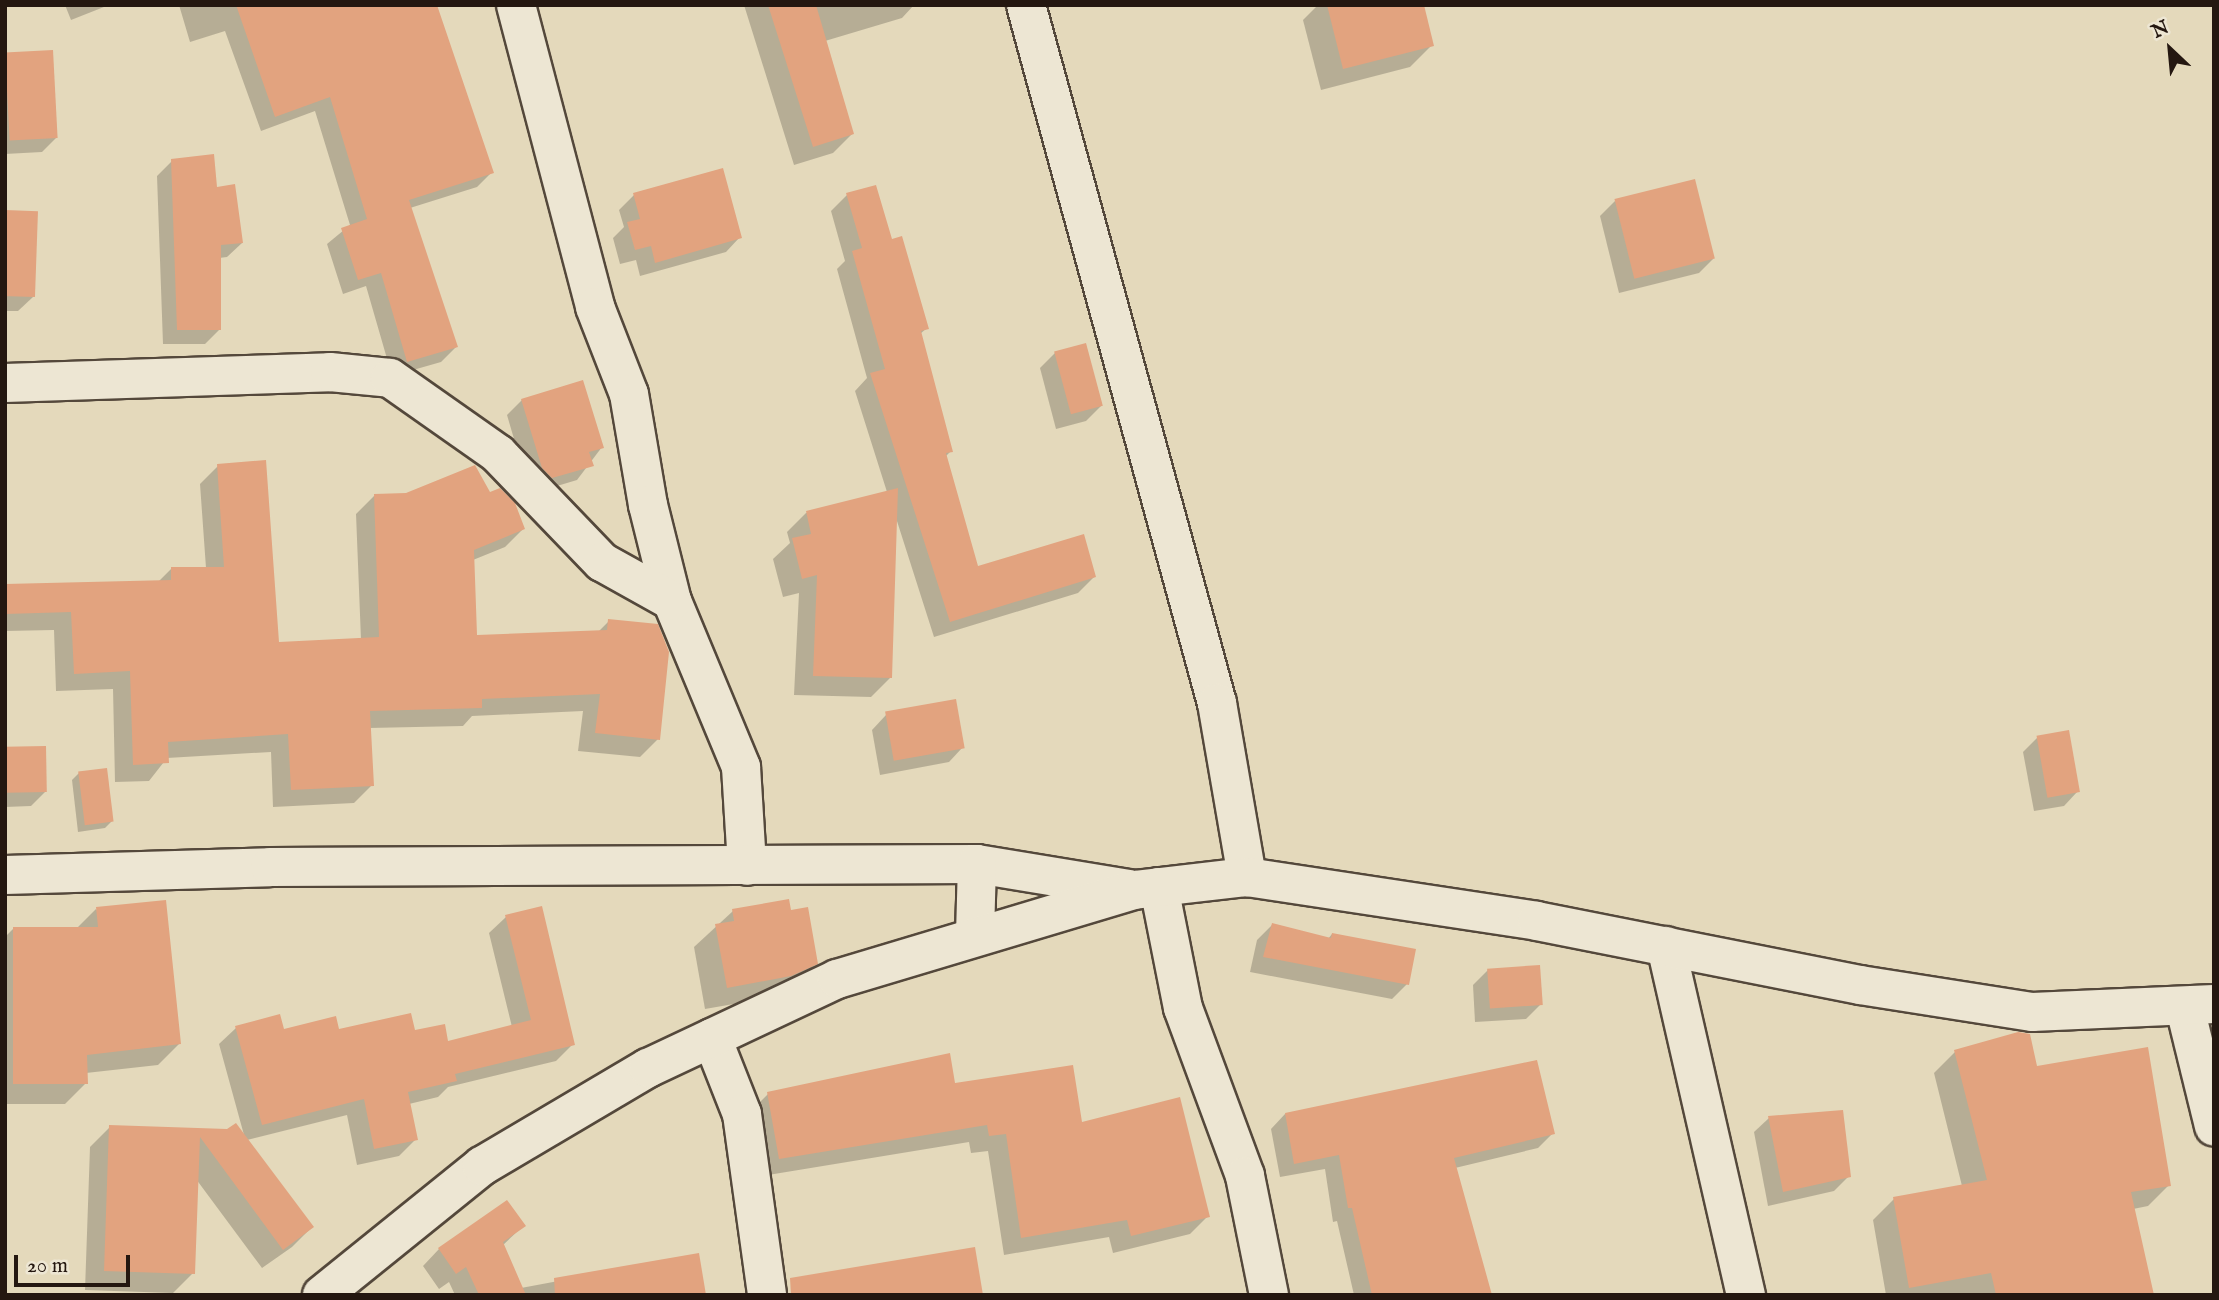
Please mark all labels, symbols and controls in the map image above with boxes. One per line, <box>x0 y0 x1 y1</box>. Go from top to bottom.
north arrow <box>2135 14 2205 84</box>
text: N <box>2148 16 2173 45</box>
scale bar <box>18 1240 133 1284</box>
text: 20 m <box>27 1253 68 1280</box>

